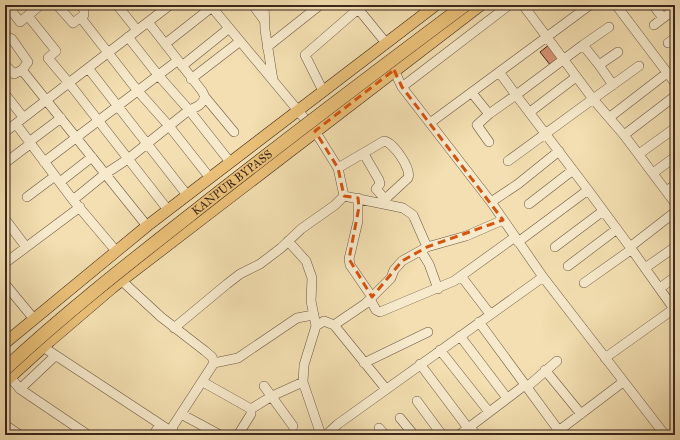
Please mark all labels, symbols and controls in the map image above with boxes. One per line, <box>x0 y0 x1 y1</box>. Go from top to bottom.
street label: KANPUR BYPASS <box>189 147 275 218</box>

